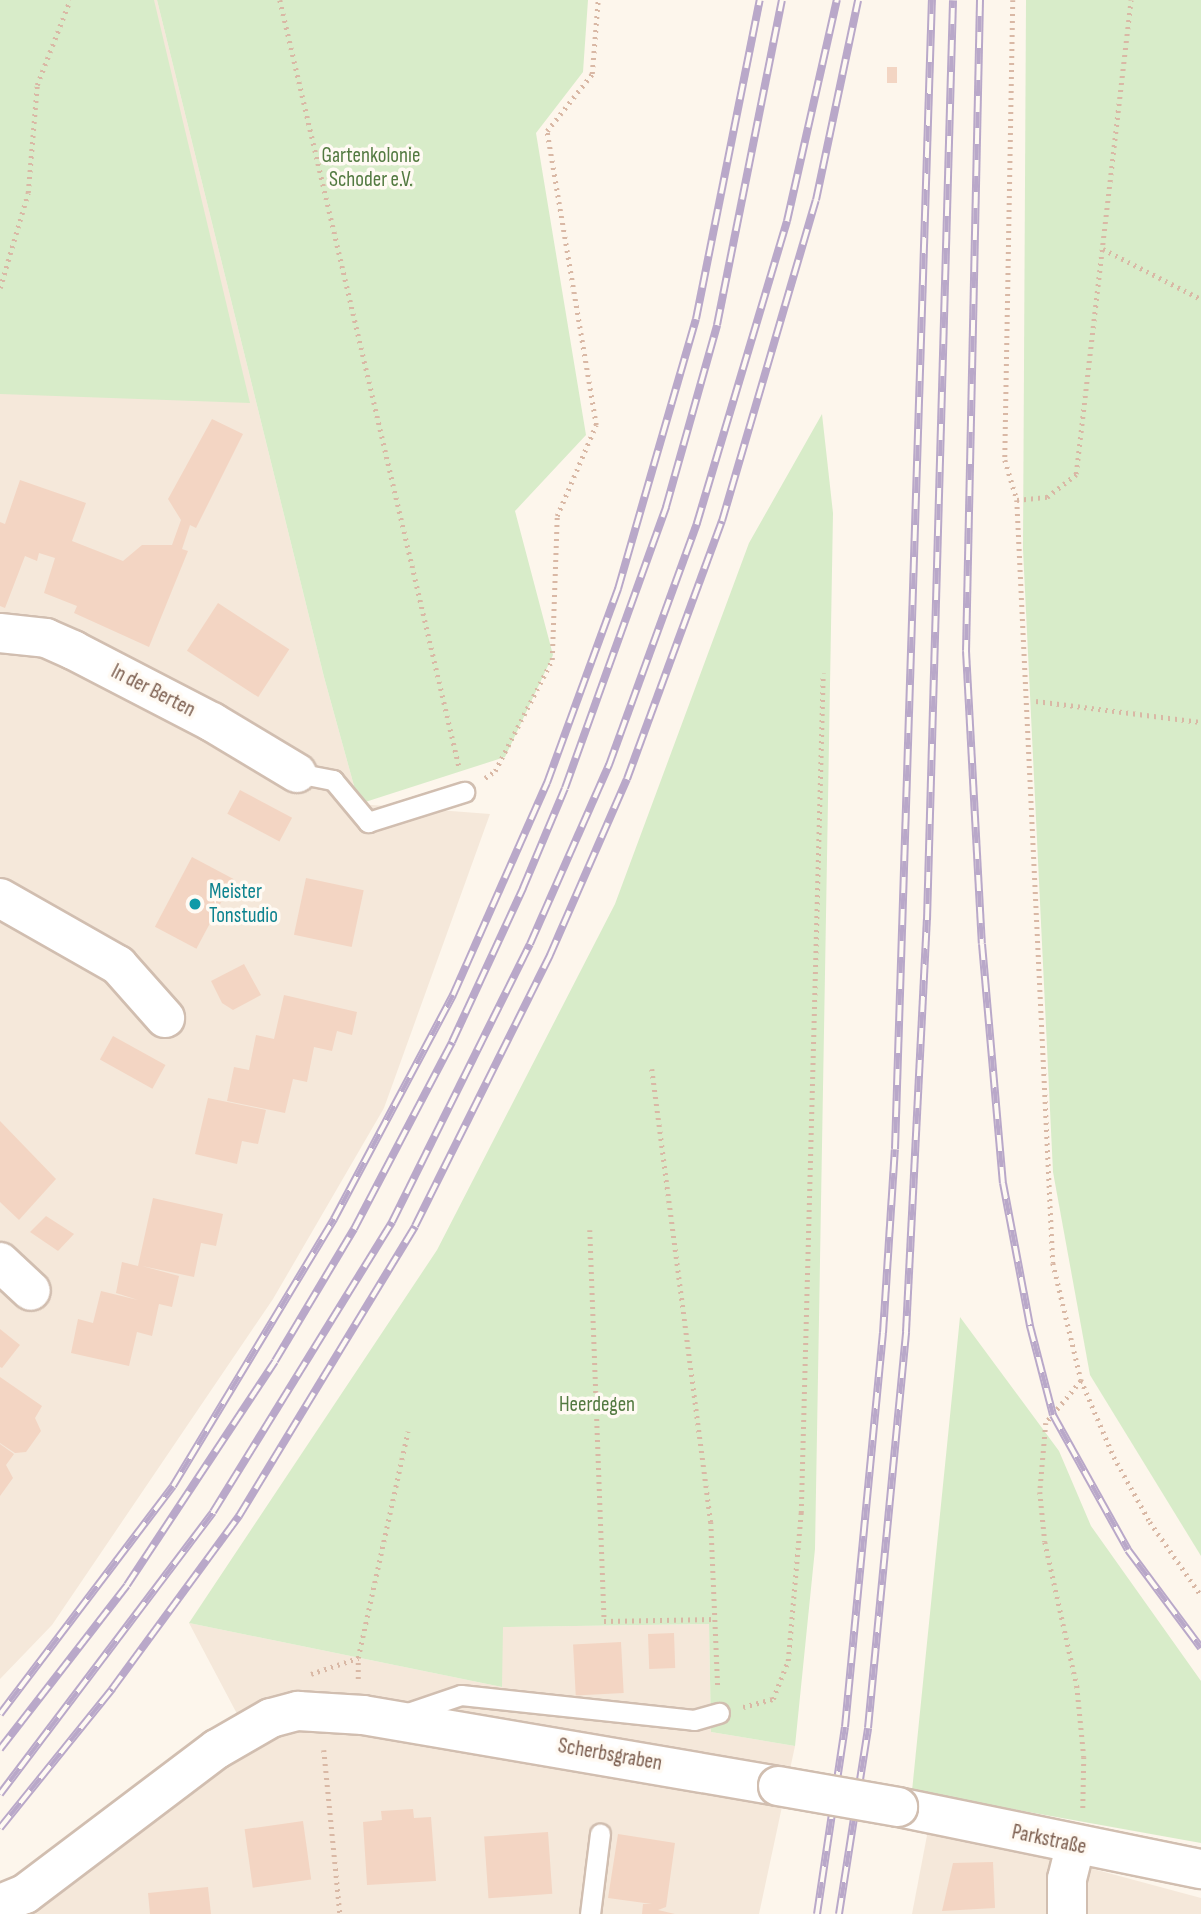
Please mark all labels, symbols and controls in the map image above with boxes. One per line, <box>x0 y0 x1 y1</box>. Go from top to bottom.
park label: Gartenkolonie Schoder e.V. <box>322 143 420 193</box>
street label: In der Berten <box>107 659 199 723</box>
place label: Meister Tonstudio <box>209 879 278 929</box>
marker: Meister Tonstudio <box>187 896 203 912</box>
park label: Heerdegen <box>559 1392 635 1418</box>
street label: Scherbsgraben <box>556 1733 664 1777</box>
street label: Parkstraße <box>1009 1820 1089 1860</box>

